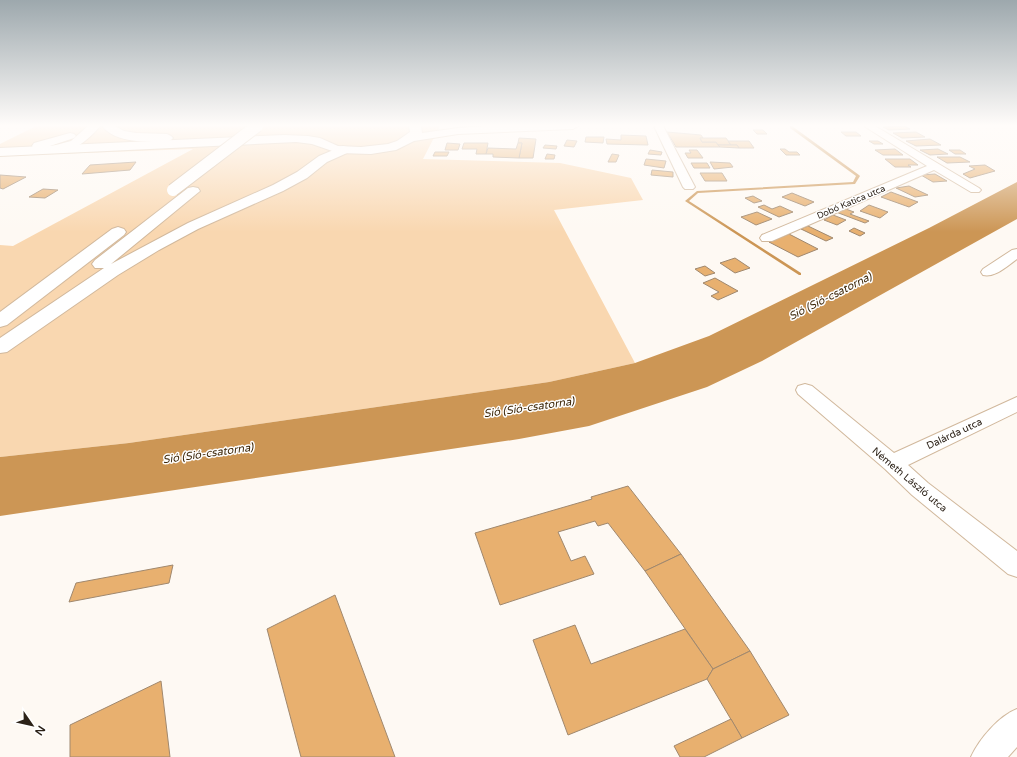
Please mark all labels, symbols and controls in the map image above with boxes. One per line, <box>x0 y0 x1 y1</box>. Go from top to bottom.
street label: Dobó Katica utca <box>815 183 887 222</box>
water label: Sió (Sió-csatorna) <box>787 269 875 323</box>
water label: Sió (Sió-csatorna) <box>483 394 577 420</box>
street label: Dalárda utca <box>925 416 984 452</box>
water label: Sió (Sió-csatorna) <box>162 440 256 466</box>
street label: Németh László utca <box>869 445 949 515</box>
north arrow <box>12 705 52 745</box>
text: N <box>32 723 48 738</box>

